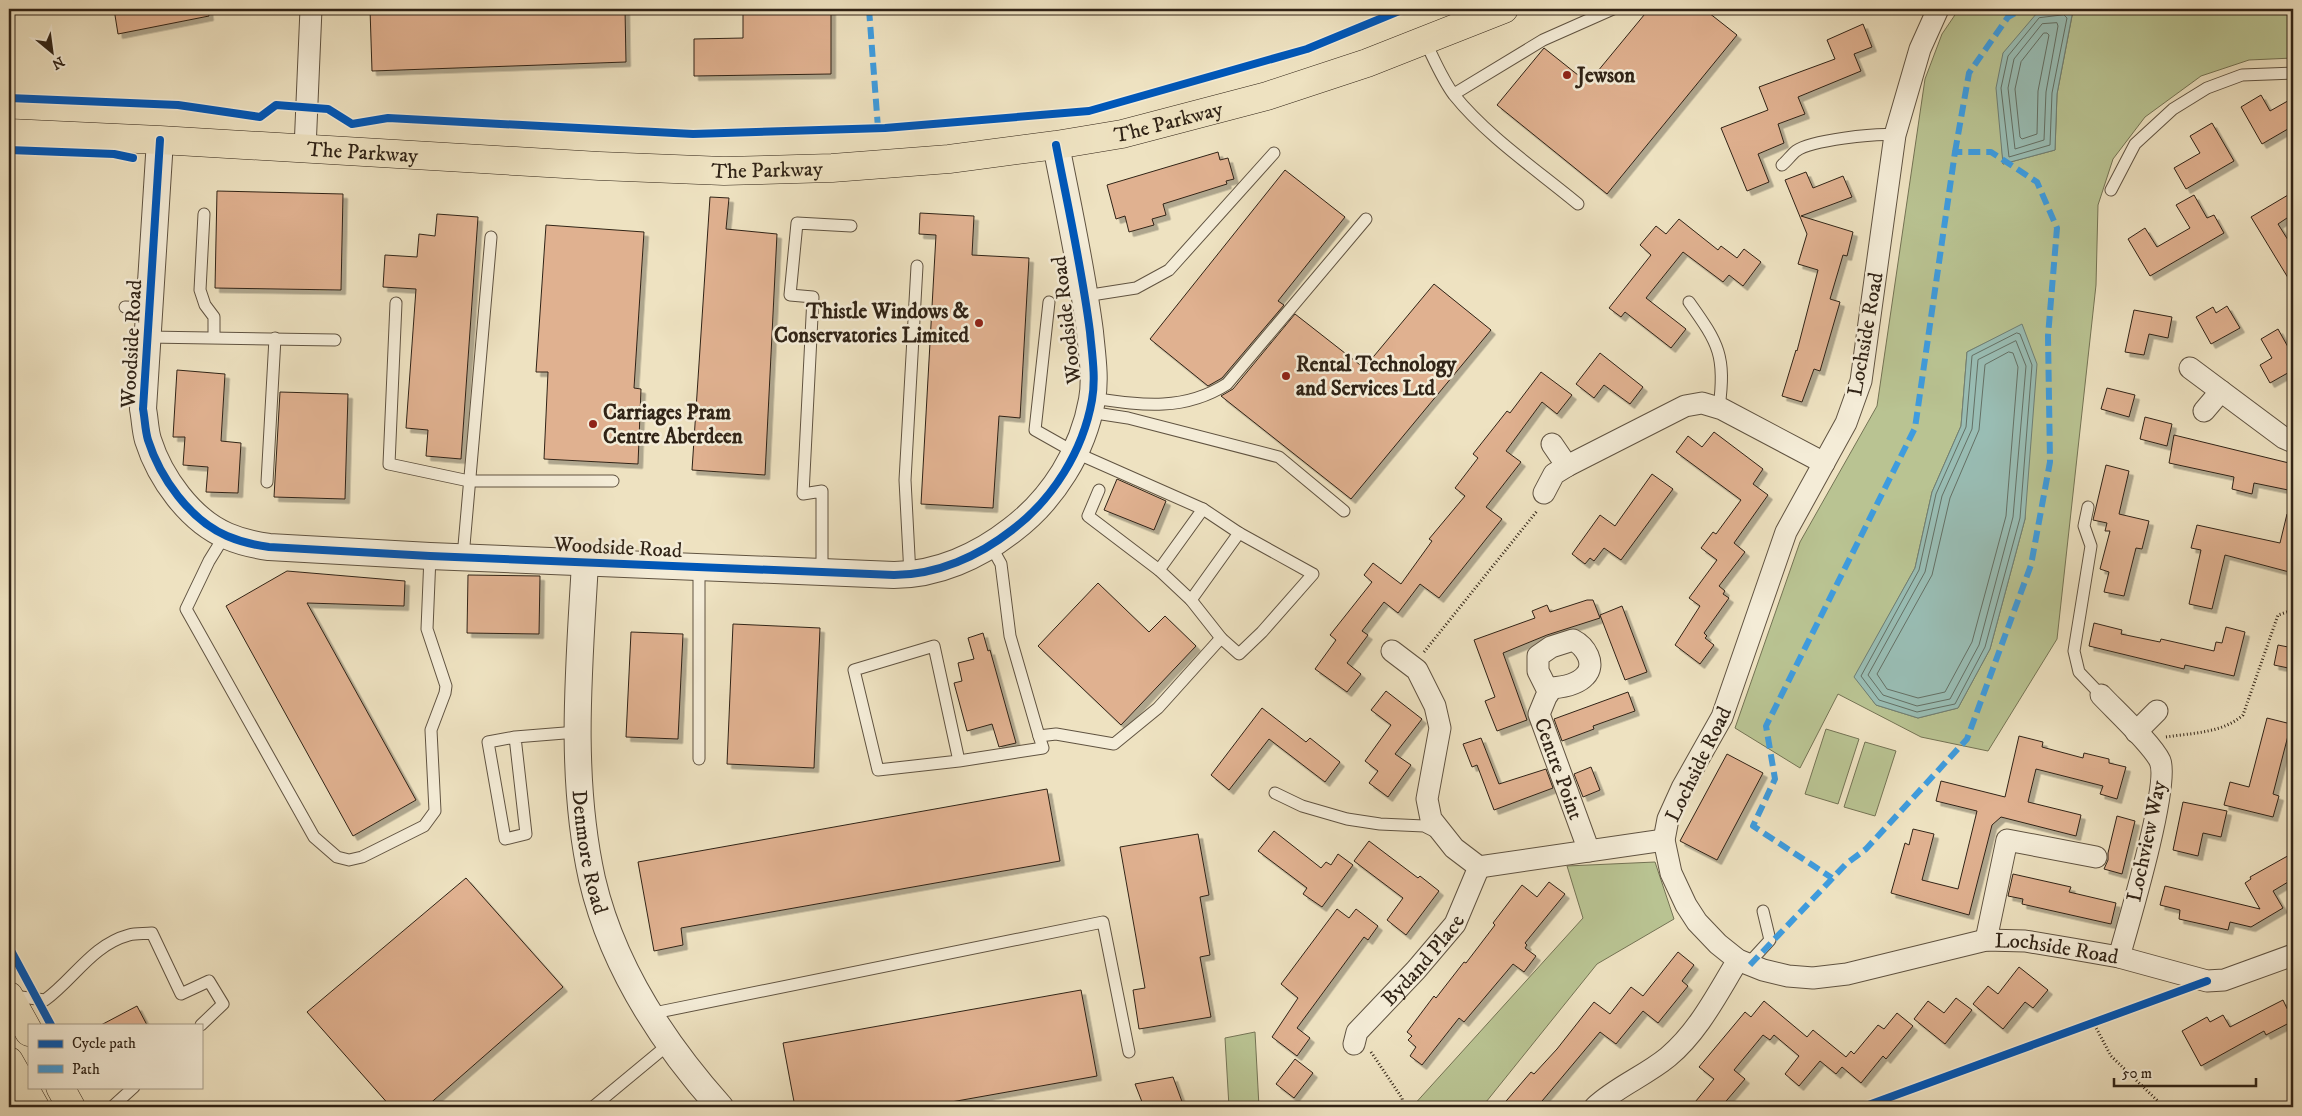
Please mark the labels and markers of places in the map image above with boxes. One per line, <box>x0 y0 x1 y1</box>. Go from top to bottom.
place label: Jewson <box>1575 63 1636 89</box>
marker: Jewson <box>1561 69 1573 81</box>
place label: Thistle Windows & Conservatories Limited <box>774 299 970 349</box>
marker: Thistle Windows & Conservatories Limited <box>973 317 985 329</box>
place label: Rental Technology and Services Ltd <box>1296 352 1457 402</box>
marker: Rental Technology and Services Ltd <box>1280 370 1292 382</box>
place label: Carriages Pram Centre Aberdeen <box>603 400 744 450</box>
marker: Carriages Pram Centre Aberdeen <box>587 418 599 430</box>

